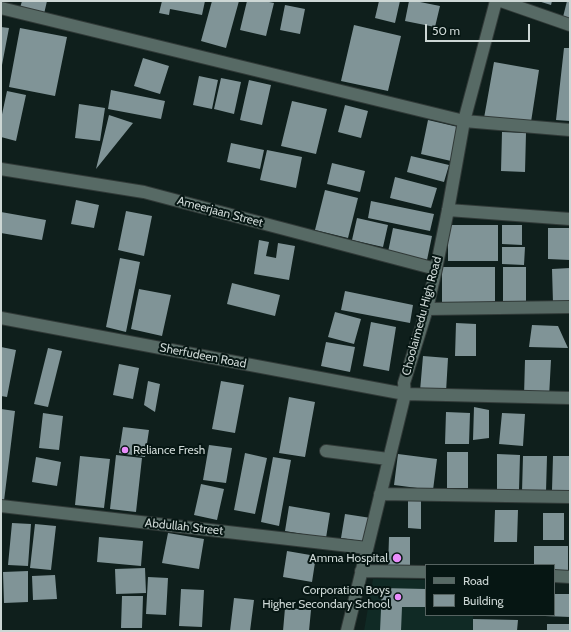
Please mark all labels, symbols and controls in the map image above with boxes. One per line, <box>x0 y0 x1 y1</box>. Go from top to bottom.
scale bar <box>427 16 532 42</box>
text: 50 m <box>432 23 460 38</box>
street label: Ameerjaan Street <box>175 194 265 230</box>
street label: Choolaimedu High Road <box>399 255 445 377</box>
street label: Sherfudeen Road <box>158 341 248 371</box>
place label: Reliance Fresh <box>133 443 205 457</box>
marker: Reliance Fresh <box>120 445 130 455</box>
street label: Abdullah Street <box>144 516 224 538</box>
place label: Amma Hospital <box>309 551 388 565</box>
marker: Amma Hospital <box>391 552 403 564</box>
legend <box>425 564 555 616</box>
text: Road <box>463 573 489 588</box>
place label: Corporation Boys Higher Secondary School <box>262 583 390 611</box>
marker: Corporation Boys Higher Secondary School <box>393 592 403 602</box>
text: Building <box>463 593 504 608</box>

